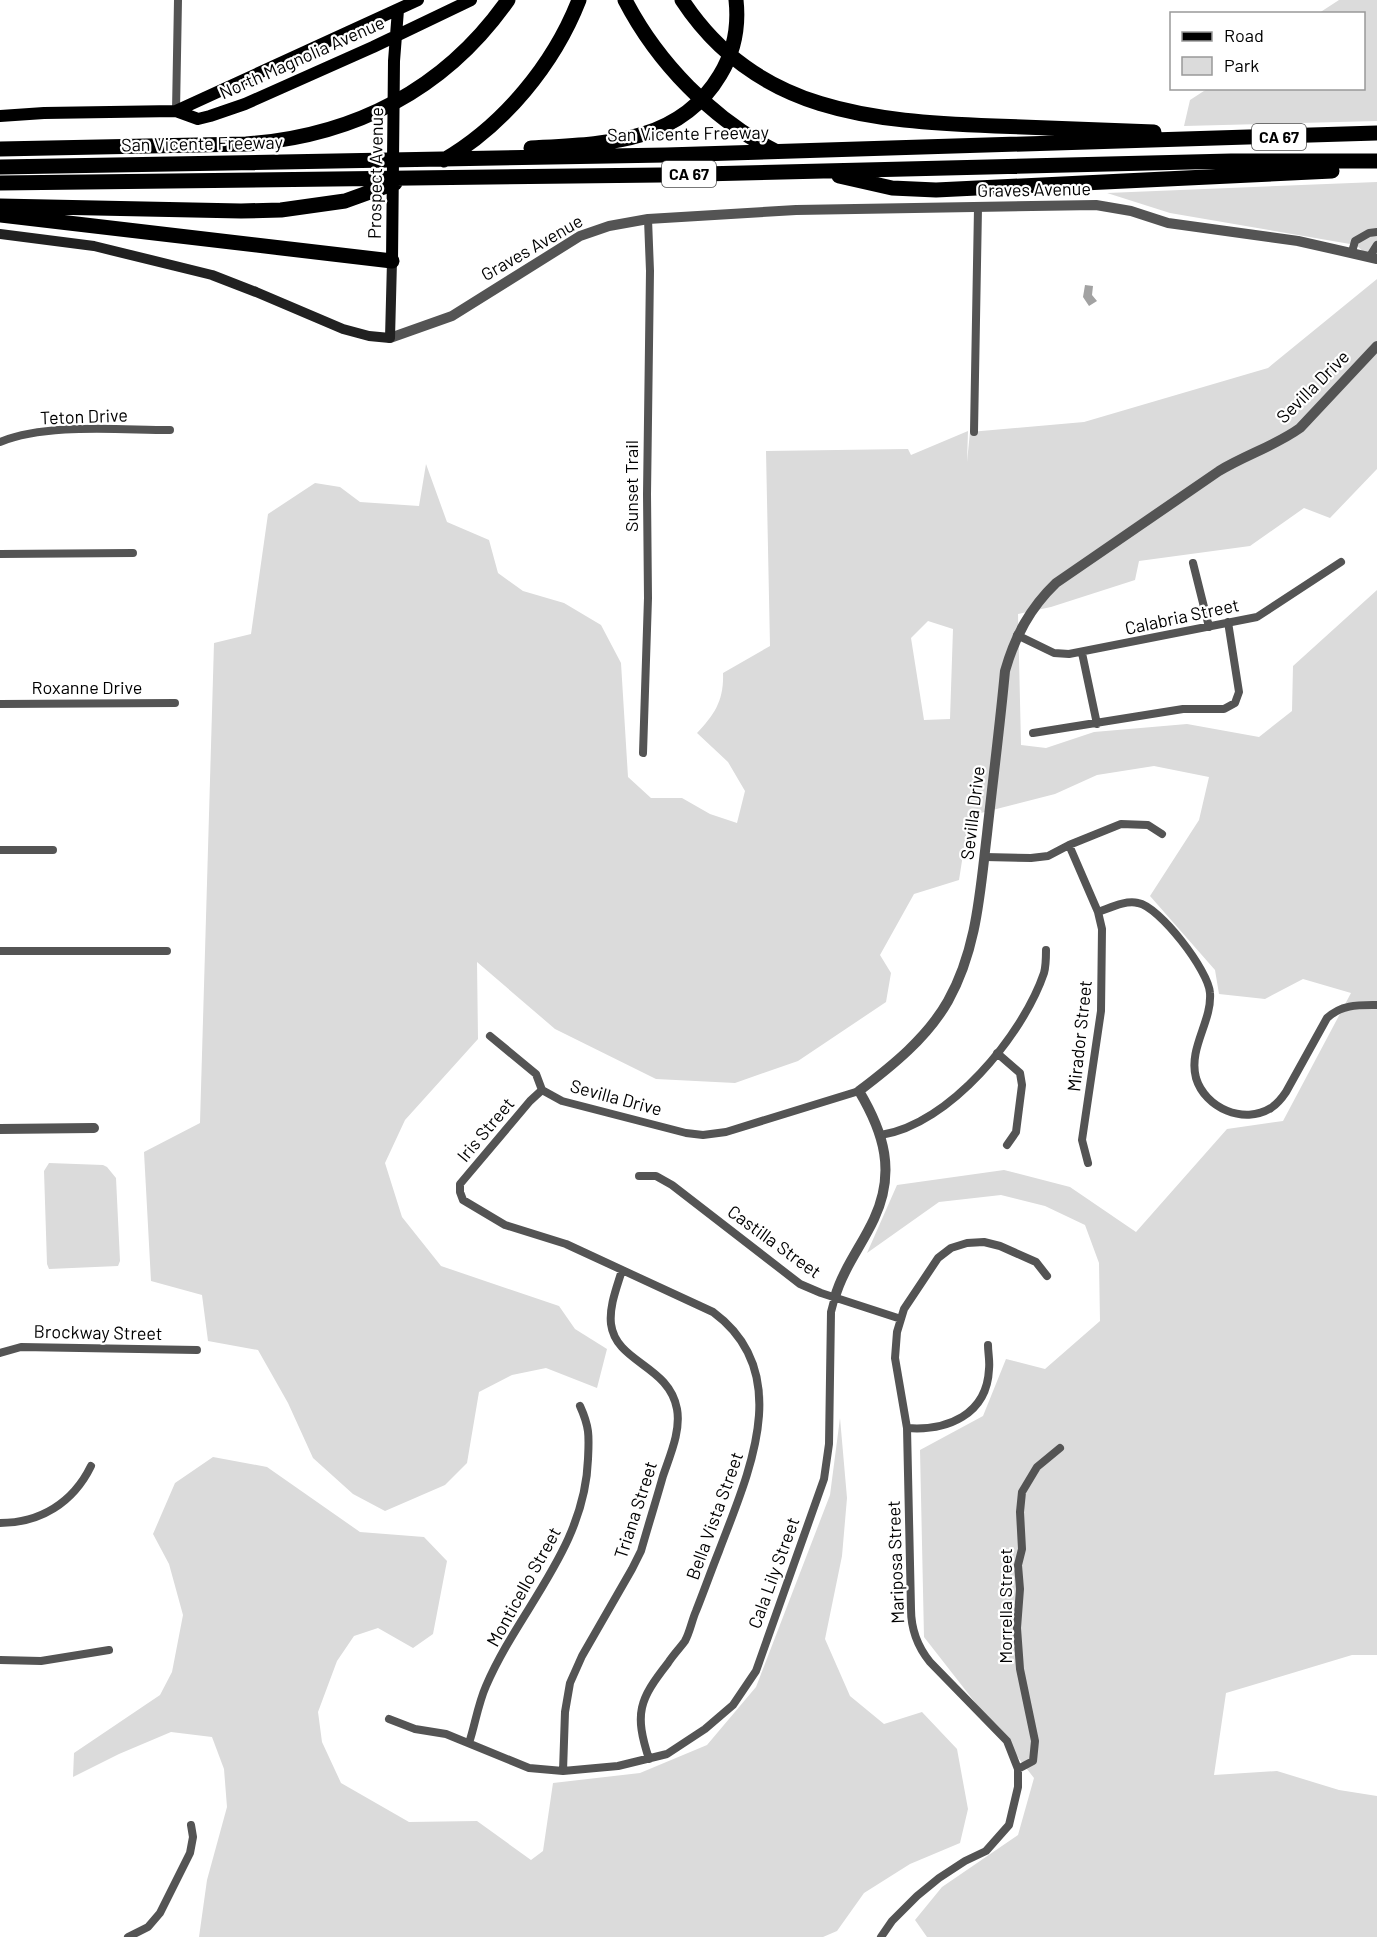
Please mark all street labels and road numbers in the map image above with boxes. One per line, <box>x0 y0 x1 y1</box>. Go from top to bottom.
street label: North Magnolia Avenue <box>216 11 388 103</box>
street label: Prospect Avenue <box>363 107 387 239</box>
street label: San Vicente Freeway <box>607 121 769 145</box>
road number: CA 67 <box>1252 124 1306 150</box>
street label: San Vicente Freeway <box>121 131 283 155</box>
road number: CA 67 <box>662 161 716 187</box>
street label: Graves Avenue <box>977 177 1091 201</box>
street label: Graves Avenue <box>477 209 586 285</box>
street label: Sevilla Drive <box>1271 345 1353 427</box>
street label: Teton Drive <box>40 403 128 429</box>
street label: Sunset Trail <box>620 440 642 532</box>
street label: Calabria Street <box>1123 593 1241 639</box>
street label: Roxanne Drive <box>32 676 142 698</box>
street label: Sevilla Drive <box>955 765 989 861</box>
street label: Mirador Street <box>1062 979 1096 1093</box>
street label: Sevilla Drive <box>568 1074 665 1120</box>
street label: Iris Street <box>452 1093 518 1166</box>
street label: Castilla Street <box>724 1200 826 1282</box>
street label: Brockway Street <box>33 1320 163 1344</box>
street label: Bella Vista Street <box>681 1449 747 1583</box>
street label: Triana Street <box>609 1458 661 1561</box>
street label: Mariposa Street <box>882 1500 908 1624</box>
street label: Cala Lily Street <box>743 1514 803 1631</box>
street label: Monticello Street <box>481 1523 565 1650</box>
street label: Morrella Street <box>994 1548 1016 1664</box>

